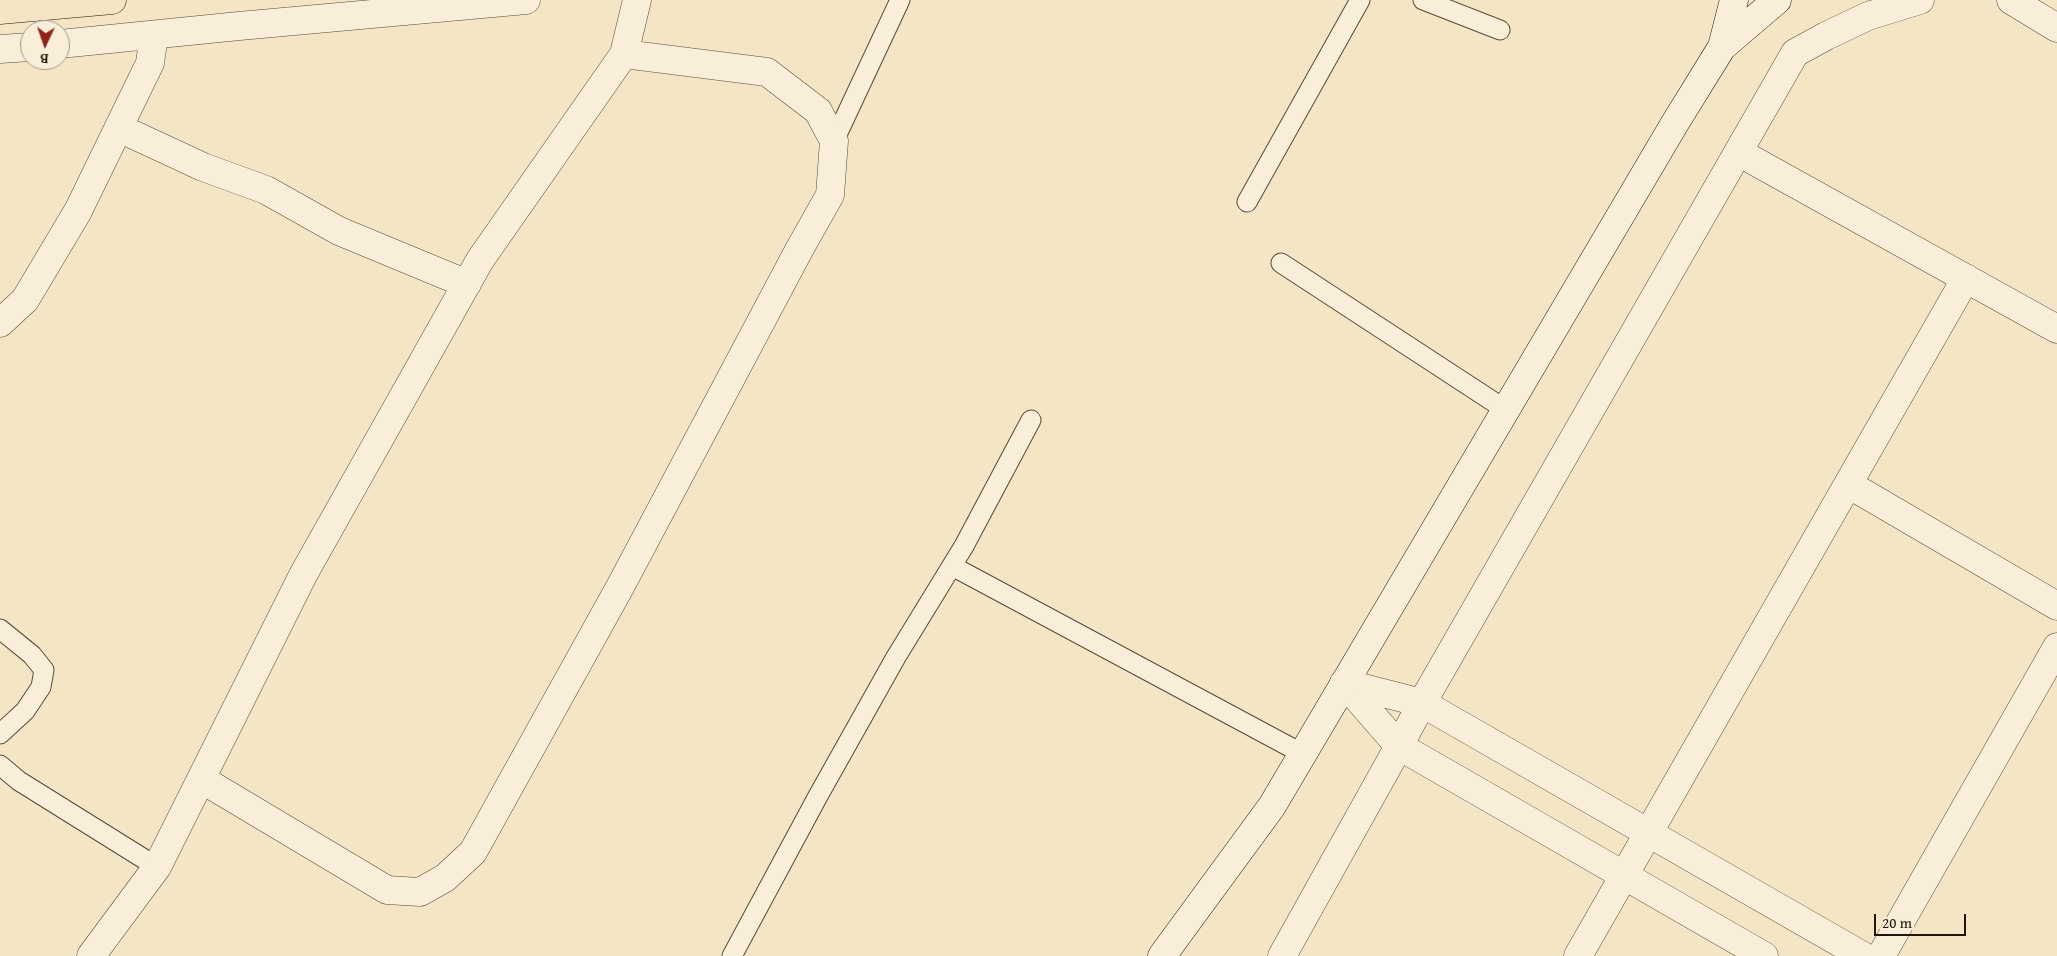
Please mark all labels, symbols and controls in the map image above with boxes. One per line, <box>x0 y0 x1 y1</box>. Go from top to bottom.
north arrow <box>20 20 70 70</box>
text: B <box>39 49 49 69</box>
scale bar <box>1877 904 1970 936</box>
text: 20 m <box>1882 912 1912 933</box>

